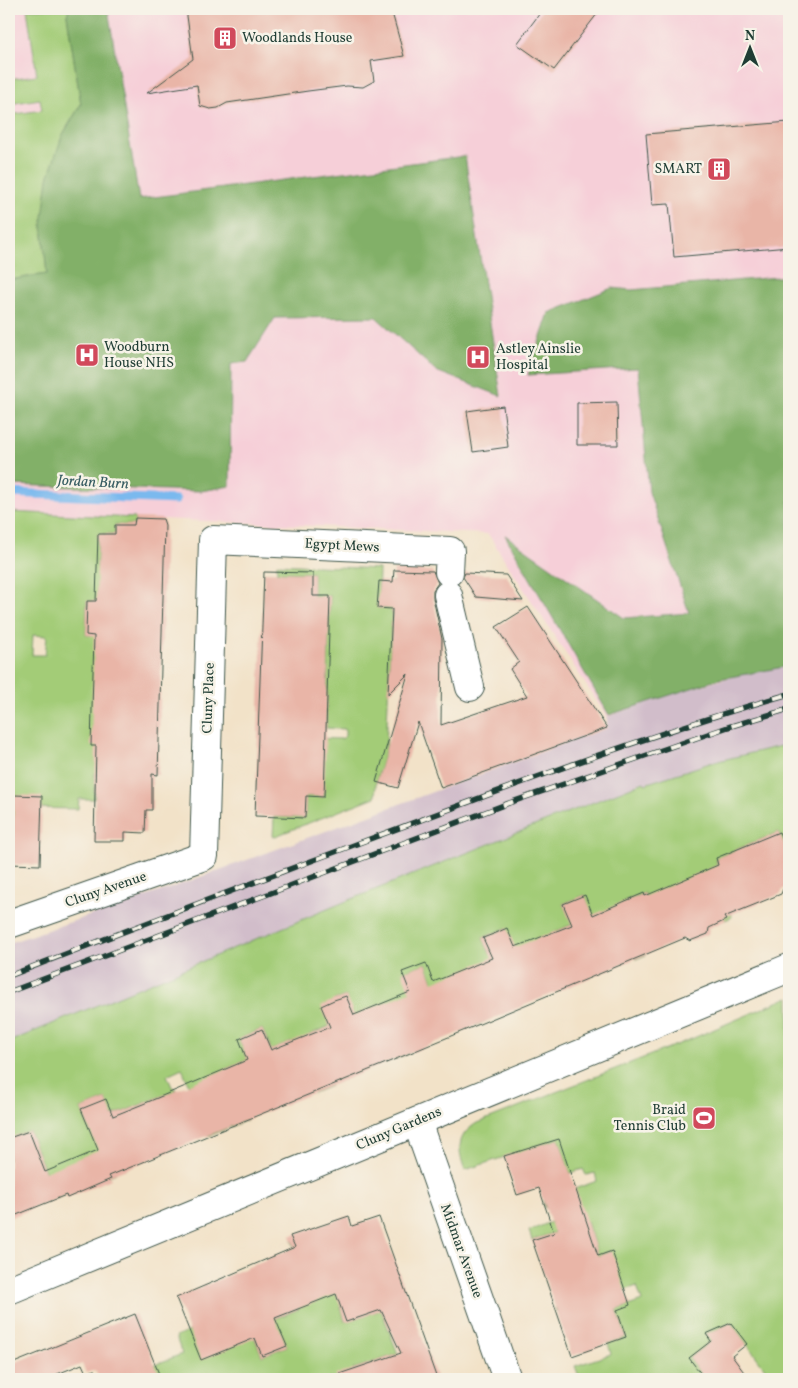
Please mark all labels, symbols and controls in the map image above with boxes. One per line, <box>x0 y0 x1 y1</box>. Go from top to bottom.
north arrow <box>726 22 776 72</box>
building icon: Woodlands House <box>212 25 238 51</box>
text: N <box>745 27 755 46</box>
place label: Woodlands House <box>242 29 353 48</box>
building icon: SMART <box>706 156 732 182</box>
place label: SMART <box>655 160 702 179</box>
place label: Woodburn House NHS <box>104 338 174 373</box>
place label: Astley Ainslie Hospital <box>496 340 581 375</box>
hospital icon: Woodburn House NHS <box>74 342 100 368</box>
hospital icon: Astley Ainslie Hospital <box>465 344 491 370</box>
water label: Jordan Burn <box>55 471 129 495</box>
street label: Egypt Mews <box>304 535 380 557</box>
street label: Cluny Place <box>198 662 220 734</box>
street label: Cluny Avenue <box>63 867 150 913</box>
place label: Braid Tennis Club <box>614 1101 686 1136</box>
street label: Cluny Gardens <box>353 1102 445 1156</box>
sports icon: Braid Tennis Club <box>691 1105 717 1131</box>
street label: Midmar Avenue <box>435 1201 487 1301</box>

